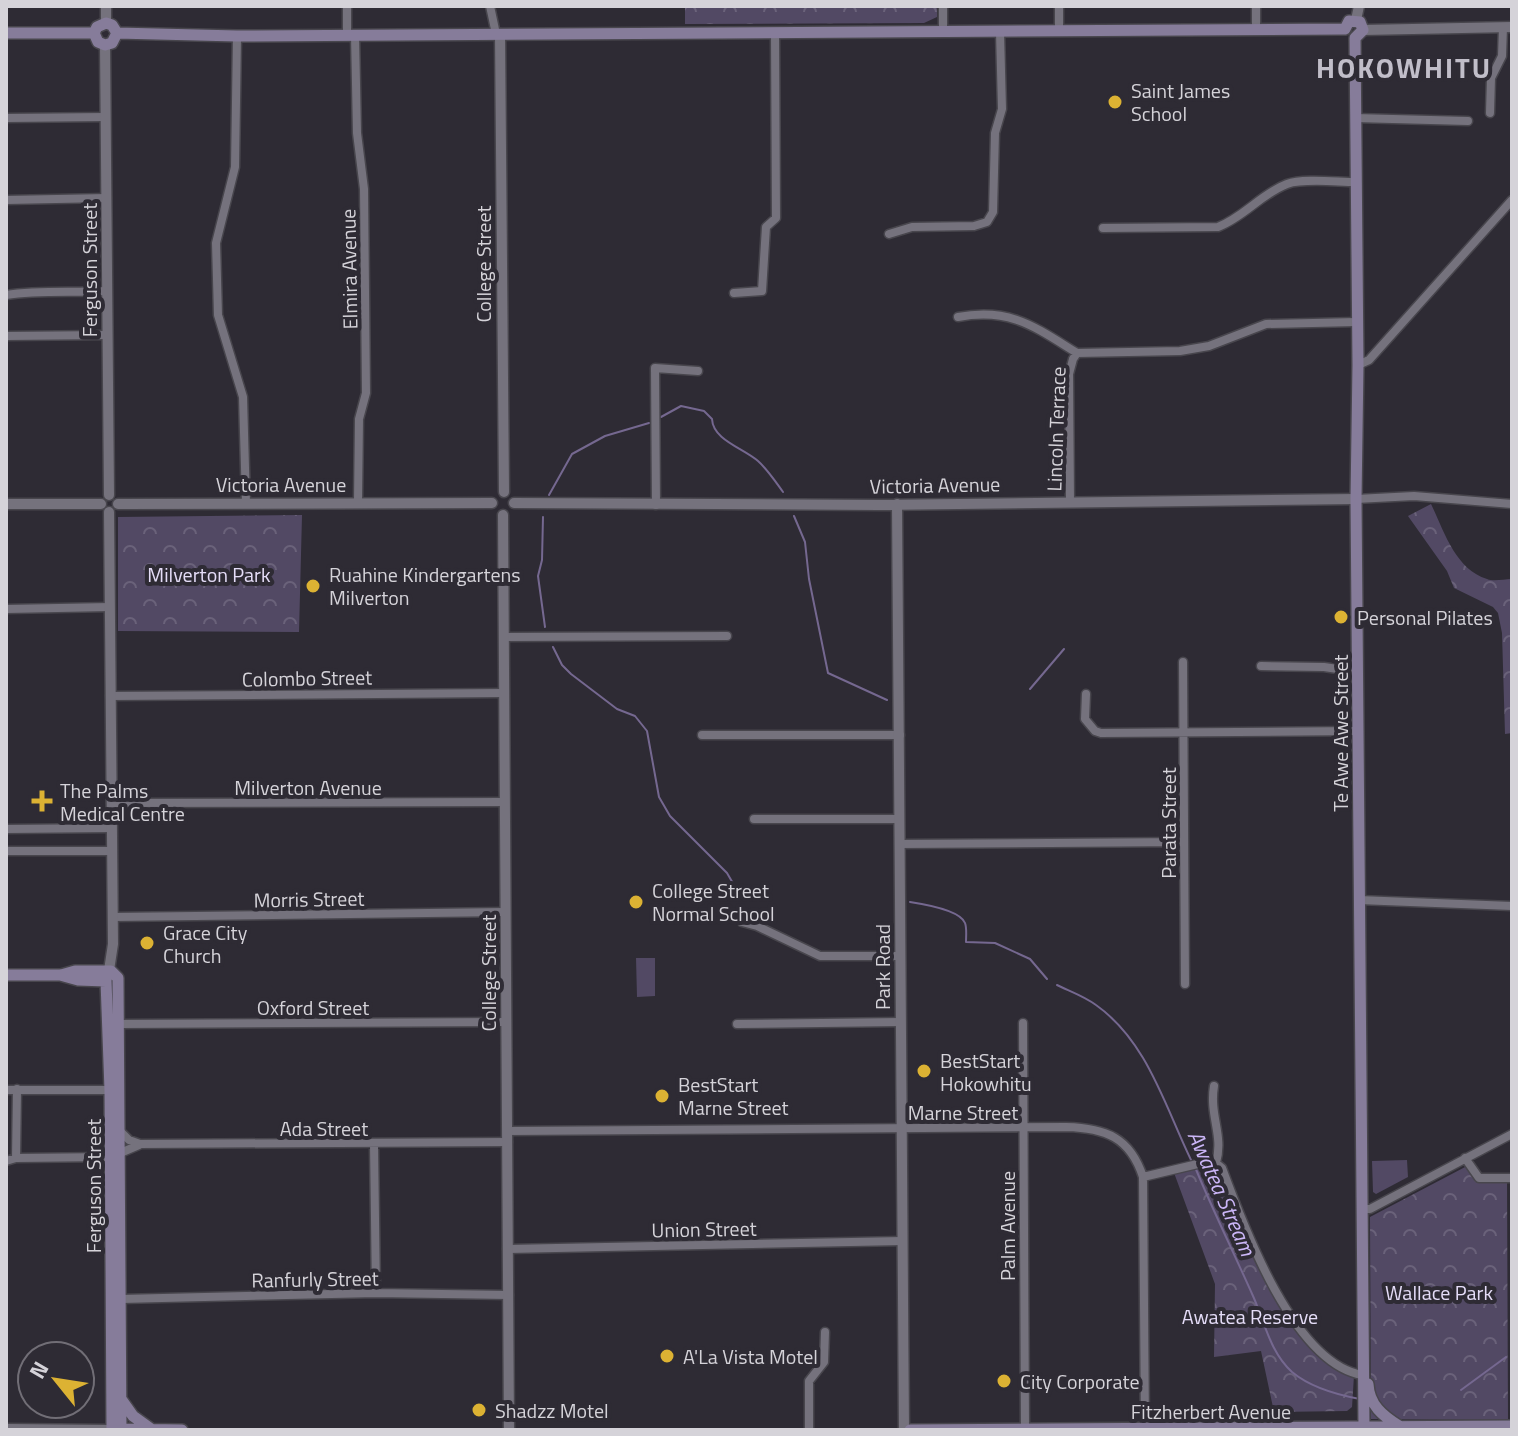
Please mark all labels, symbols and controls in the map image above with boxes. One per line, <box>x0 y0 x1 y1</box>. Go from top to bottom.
district label: HOKOWHITU <box>1316 46 1492 89</box>
place label: Saint James School <box>1131 75 1230 129</box>
marker: Saint James School <box>1106 93 1124 111</box>
street label: Ferguson Street <box>74 203 105 337</box>
street label: College Street <box>468 206 499 322</box>
street label: Elmira Avenue <box>332 208 366 330</box>
street label: Lincoln Terrace <box>1038 366 1074 492</box>
street label: Victoria Avenue <box>869 468 1001 502</box>
street label: Victoria Avenue <box>216 469 346 500</box>
park label: Milverton Park <box>147 559 271 590</box>
place label: Ruahine Kindergartens Milverton <box>329 559 521 613</box>
marker: Ruahine Kindergartens Milverton <box>304 577 322 595</box>
place label: Personal Pilates <box>1357 602 1493 633</box>
marker: Personal Pilates <box>1332 608 1350 626</box>
street label: Te Awe Awe Street <box>1325 654 1356 812</box>
street label: Colombo Street <box>242 661 372 695</box>
street label: Parata Street <box>1153 767 1184 879</box>
street label: Milverton Avenue <box>234 772 382 803</box>
place label: The Palms Medical Centre <box>60 775 185 829</box>
marker: The Palms Medical Centre <box>31 790 53 812</box>
place label: College Street Normal School <box>652 875 775 929</box>
street label: Morris Street <box>253 883 365 915</box>
marker: College Street Normal School <box>627 893 645 911</box>
street label: College Street <box>473 915 504 1031</box>
place label: Grace City Church <box>163 917 248 971</box>
street label: Park Road <box>867 924 898 1010</box>
marker: Grace City Church <box>138 934 156 952</box>
street label: Oxford Street <box>257 992 369 1023</box>
place label: BestStart Hokowhitu <box>940 1045 1032 1099</box>
marker: BestStart Hokowhitu <box>915 1062 933 1080</box>
place label: BestStart Marne Street <box>678 1069 789 1123</box>
marker: BestStart Marne Street <box>653 1087 671 1105</box>
street label: Marne Street <box>908 1097 1018 1128</box>
street label: Ada Street <box>280 1113 368 1144</box>
street label: Ferguson Street <box>78 1119 109 1253</box>
water label: Awatea Stream <box>1179 1125 1265 1262</box>
street label: Palm Avenue <box>992 1171 1023 1281</box>
street label: Union Street <box>651 1213 757 1245</box>
street label: Ranfurly Street <box>251 1262 379 1296</box>
park label: Wallace Park <box>1385 1277 1493 1308</box>
park label: Awatea Reserve <box>1182 1301 1318 1332</box>
north arrow <box>16 1340 96 1420</box>
place label: A'La Vista Motel <box>683 1341 818 1372</box>
marker: A'La Vista Motel <box>658 1347 676 1365</box>
text: N <box>20 1355 57 1385</box>
place label: City Corporate <box>1020 1366 1140 1397</box>
marker: City Corporate <box>995 1372 1013 1390</box>
place label: Shadzz Motel <box>495 1395 609 1426</box>
street label: Fitzherbert Avenue <box>1131 1396 1291 1427</box>
marker: Shadzz Motel <box>470 1401 488 1419</box>

